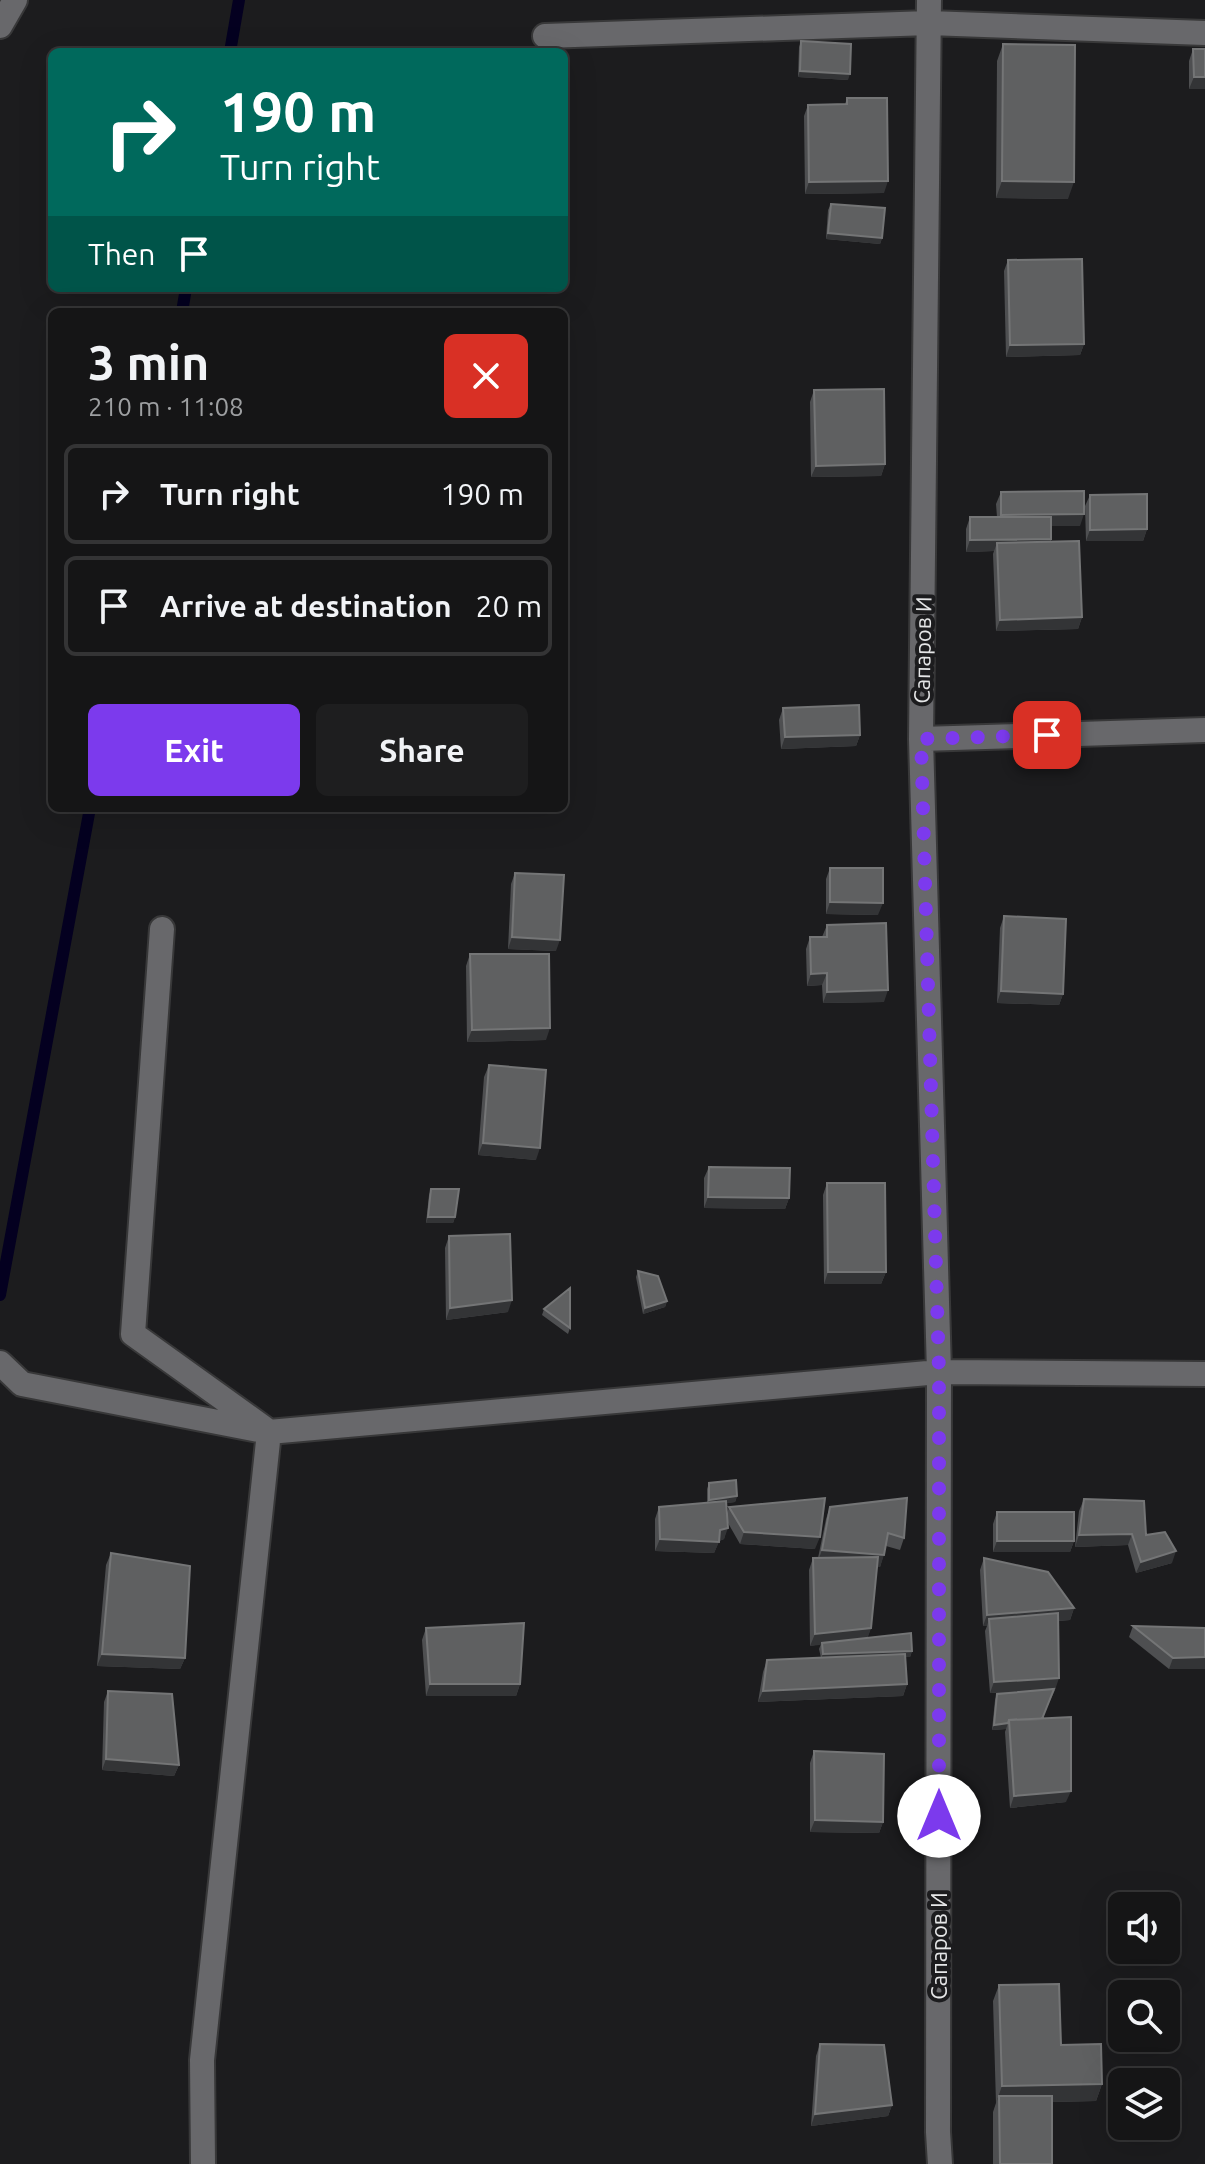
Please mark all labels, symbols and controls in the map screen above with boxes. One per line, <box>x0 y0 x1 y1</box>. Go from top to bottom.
icon: right <box>88 80 192 184</box>
text: 190 m <box>220 80 376 143</box>
text: Turn right <box>220 146 380 187</box>
icon: arrive <box>172 232 216 276</box>
text: Then <box>88 237 156 271</box>
button: close <box>444 334 528 418</box>
text: 3 min <box>88 335 209 389</box>
text: 210 m · 11:08 <box>88 392 244 421</box>
icon: right <box>92 472 136 516</box>
text: Turn right <box>160 477 300 511</box>
text: 190 m <box>440 477 524 511</box>
icon: arrive <box>92 584 136 628</box>
text: Arrive at destination <box>160 589 452 623</box>
text: 20 m <box>476 589 542 623</box>
street label: Сапаров И <box>909 596 935 704</box>
pin <box>1013 701 1081 769</box>
button: Exit <box>88 704 300 796</box>
button: Share <box>316 704 528 796</box>
icon: arrive <box>1025 713 1069 757</box>
position arrow <box>897 1774 981 1858</box>
street label: Сапаров И <box>926 1892 951 2000</box>
map controls <box>1108 1892 1180 2140</box>
button: sound <box>1108 1892 1180 1964</box>
button: search <box>1108 1980 1180 2052</box>
button: layers <box>1108 2068 1180 2140</box>

